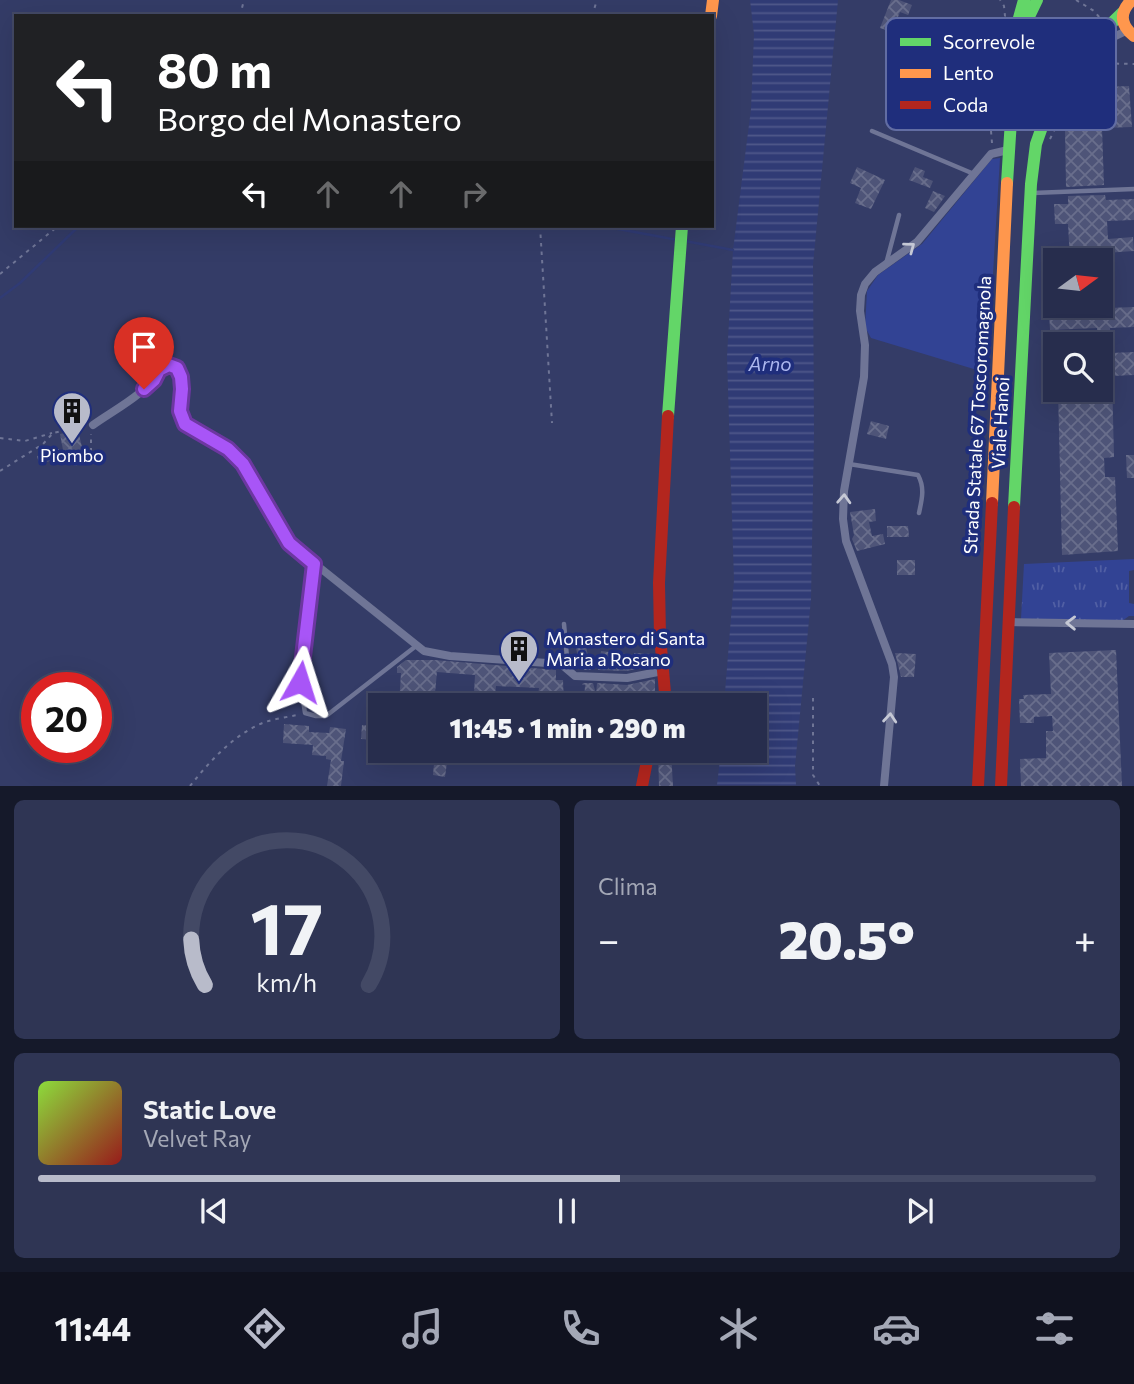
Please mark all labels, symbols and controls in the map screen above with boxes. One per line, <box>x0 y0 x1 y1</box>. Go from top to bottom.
legend <box>886 18 1116 130</box>
text: Scorrevole <box>943 30 1035 53</box>
text: 80 m <box>157 38 272 98</box>
icon: left <box>42 42 133 133</box>
text: Lento <box>943 61 994 84</box>
text: Coda <box>943 93 988 116</box>
text: Borgo del Monastero <box>157 98 462 138</box>
icon: left <box>236 175 274 213</box>
icon: ahead <box>309 175 347 213</box>
icon: ahead <box>382 175 420 213</box>
icon: right <box>455 175 493 213</box>
one-way arrow <box>902 242 915 255</box>
north arrow <box>1043 248 1113 318</box>
map controls <box>1043 248 1113 402</box>
street label: Strada Statale 67 Toscoromagnola <box>959 275 995 555</box>
pin <box>114 317 174 389</box>
icon: arrive <box>125 328 163 366</box>
button: search <box>1043 332 1113 402</box>
water label: Arno <box>748 352 791 375</box>
street label: Viale Hanoi <box>987 376 1013 470</box>
building icon: Piombo <box>51 390 93 445</box>
place label: Piombo <box>40 444 104 466</box>
one-way arrow <box>836 493 851 504</box>
one-way arrow <box>1065 615 1076 631</box>
place label: Monastero di Santa Maria a Rosano <box>546 627 705 670</box>
building icon: Monastero di Santa Maria a Rosano <box>498 628 540 683</box>
position arrow <box>263 645 337 719</box>
speed limit sign: 20 <box>21 672 112 763</box>
text: 11:45 · 1 min · 290 m <box>450 712 685 743</box>
one-way arrow <box>882 712 897 723</box>
text: Clima <box>598 872 658 900</box>
text: 17 <box>251 882 323 971</box>
text: 20.5° <box>778 906 915 970</box>
text: − <box>598 915 620 962</box>
text: + <box>1074 915 1096 962</box>
text: km/h <box>257 967 317 997</box>
text: Static Love <box>143 1093 276 1124</box>
text: Velvet Ray <box>143 1124 251 1152</box>
icon: previous <box>195 1192 233 1230</box>
icon: pause <box>548 1192 586 1230</box>
icon: next <box>901 1192 939 1230</box>
icon: directions <box>240 1304 289 1353</box>
icon: music <box>398 1304 447 1353</box>
icon: phone <box>556 1304 605 1353</box>
icon: climate <box>714 1304 763 1353</box>
icon: car <box>872 1304 921 1353</box>
icon: filters <box>1030 1304 1079 1353</box>
text: 11:44 <box>55 1308 131 1348</box>

